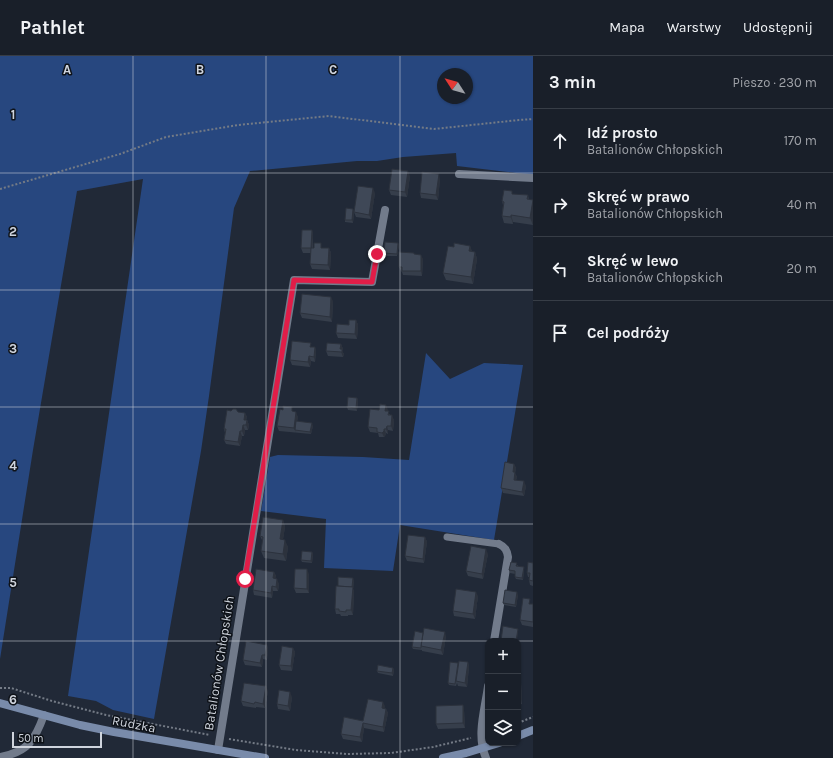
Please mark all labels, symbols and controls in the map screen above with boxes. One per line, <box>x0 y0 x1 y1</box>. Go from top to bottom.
text: Pathlet <box>20 17 85 39</box>
text: Mapa <box>609 19 645 36</box>
text: Warstwy <box>667 19 721 36</box>
text: Udostępnij <box>743 19 813 36</box>
text: A <box>63 62 71 77</box>
text: B <box>196 62 204 77</box>
text: C <box>329 62 337 77</box>
north arrow <box>437 68 473 104</box>
text: 3 min <box>549 72 596 92</box>
text: Pieszo · 230 m <box>732 75 817 90</box>
text: 1 <box>11 107 15 122</box>
text: Idź prosto <box>587 124 658 142</box>
icon: ahead <box>549 130 571 152</box>
text: 170 m <box>784 133 817 148</box>
text: Batalionów Chłopskich <box>587 142 723 157</box>
text: Skręć w prawo <box>587 188 690 206</box>
icon: right <box>549 194 571 216</box>
text: 40 m <box>787 197 817 212</box>
text: Batalionów Chłopskich <box>587 206 723 221</box>
text: 2 <box>9 224 17 239</box>
route end <box>368 245 386 263</box>
text: Skręć w lewo <box>587 252 679 270</box>
icon: left <box>549 258 571 280</box>
text: 20 m <box>787 261 817 276</box>
text: Batalionów Chłopskich <box>587 270 723 285</box>
icon: arrive <box>549 322 571 344</box>
text: Cel podróży <box>587 324 669 342</box>
text: 3 <box>9 341 17 356</box>
text: 4 <box>9 458 17 473</box>
route start <box>236 570 254 588</box>
text: 5 <box>9 575 17 590</box>
street label: Batalionów Chłopskich <box>201 595 237 731</box>
map controls <box>485 638 521 746</box>
button: + <box>485 638 521 674</box>
button: − <box>485 674 521 710</box>
text: 6 <box>9 692 17 707</box>
button: layers <box>485 710 521 746</box>
street label: Rudzka <box>111 712 157 736</box>
scale bar <box>12 730 102 749</box>
text: 50 m <box>18 732 44 745</box>

